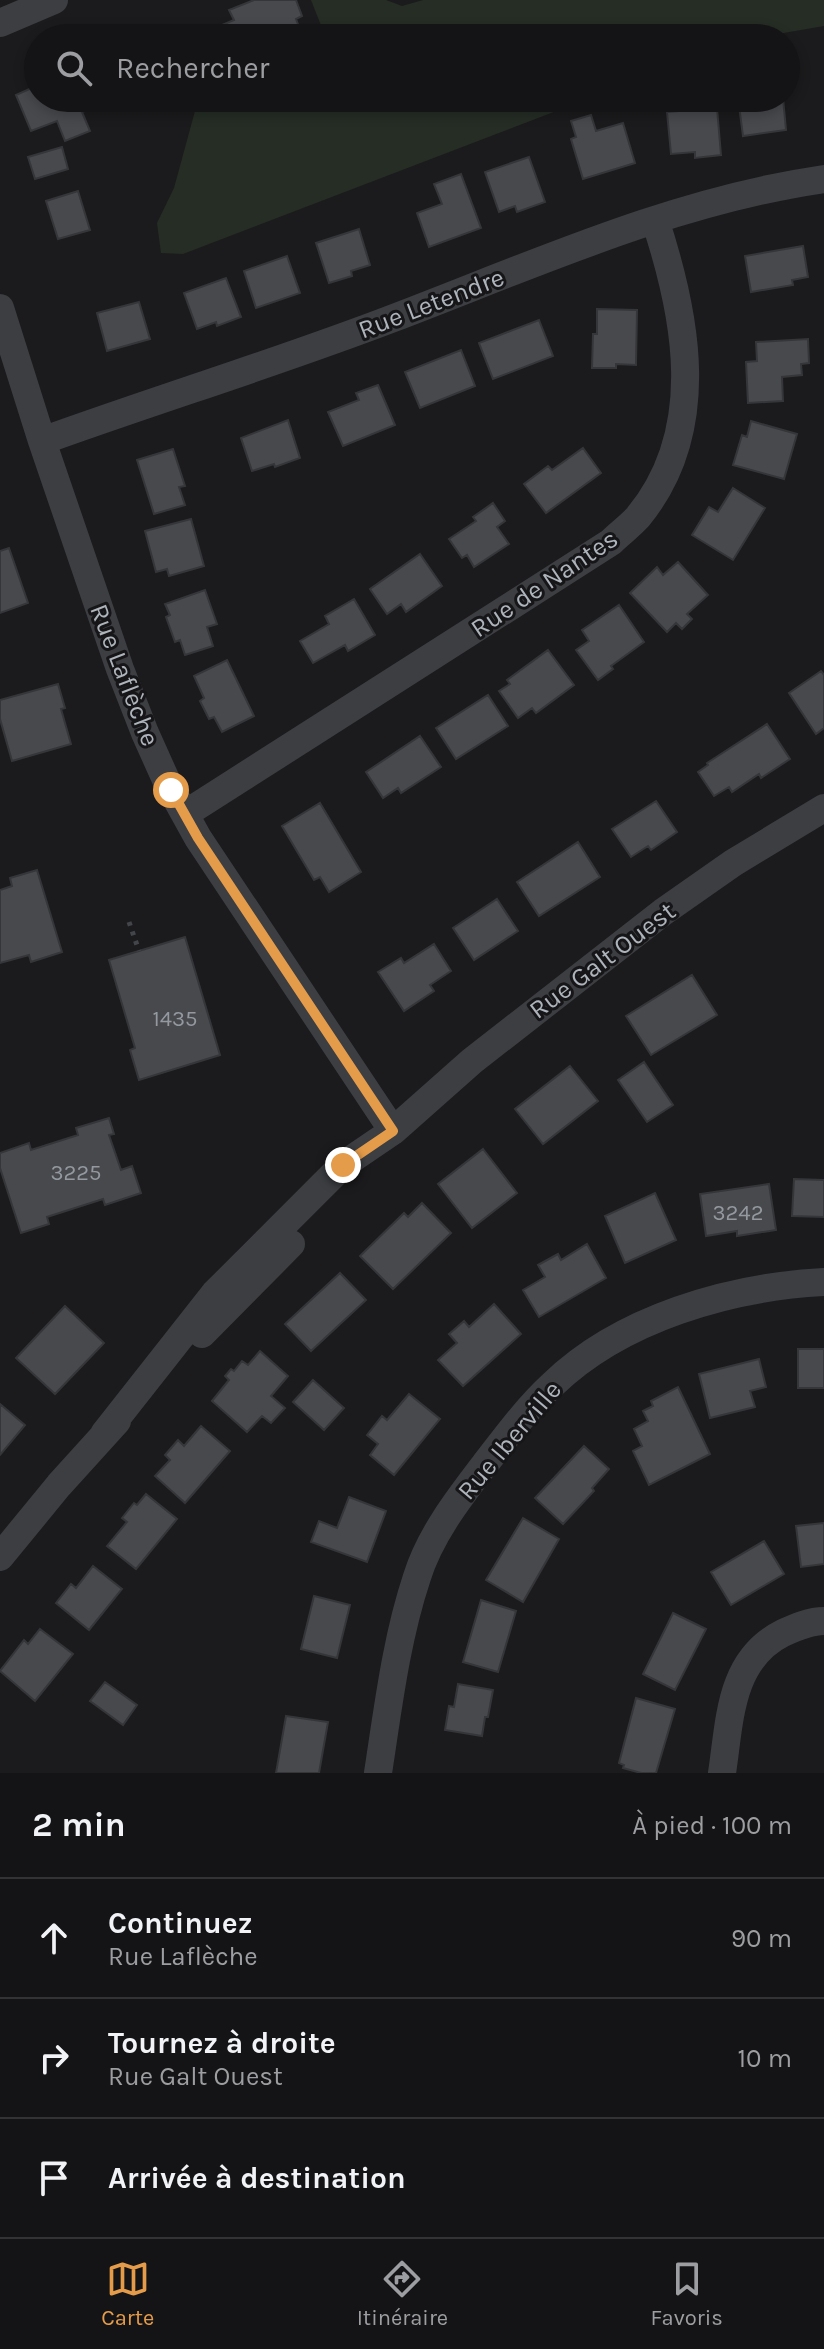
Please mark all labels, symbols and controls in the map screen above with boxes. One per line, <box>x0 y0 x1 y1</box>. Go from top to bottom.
search box <box>24 24 800 112</box>
icon: search <box>52 46 96 90</box>
text: Rechercher <box>116 50 269 86</box>
street label: Rue Letendre <box>354 261 508 345</box>
street label: Rue de Nantes <box>465 523 624 644</box>
street label: Rue Laflèche <box>83 600 166 751</box>
route start <box>153 772 189 808</box>
street label: Rue Galt Ouest <box>523 895 682 1025</box>
house number: 1435 <box>153 1006 197 1032</box>
route end <box>325 1147 361 1183</box>
house number: 3225 <box>51 1160 101 1186</box>
house number: 3242 <box>713 1200 763 1226</box>
street label: Rue Iberville <box>451 1375 568 1506</box>
text: 2 min <box>32 1805 126 1845</box>
text: À pied · 100 m <box>632 1810 792 1841</box>
text: Continuez <box>108 1905 253 1941</box>
icon: ahead <box>32 1916 76 1960</box>
text: 90 m <box>731 1923 792 1954</box>
text: Rue Laflèche <box>108 1941 258 1972</box>
text: Tournez à droite <box>108 2025 336 2061</box>
icon: right <box>32 2036 76 2080</box>
text: 10 m <box>737 2043 792 2074</box>
text: Rue Galt Ouest <box>108 2061 283 2092</box>
icon: arrive <box>32 2156 76 2200</box>
text: Arrivée à destination <box>108 2160 406 2196</box>
tab: Carte <box>101 2257 154 2331</box>
tab: Itinéraire <box>357 2257 448 2331</box>
tab: Favoris <box>651 2257 723 2331</box>

